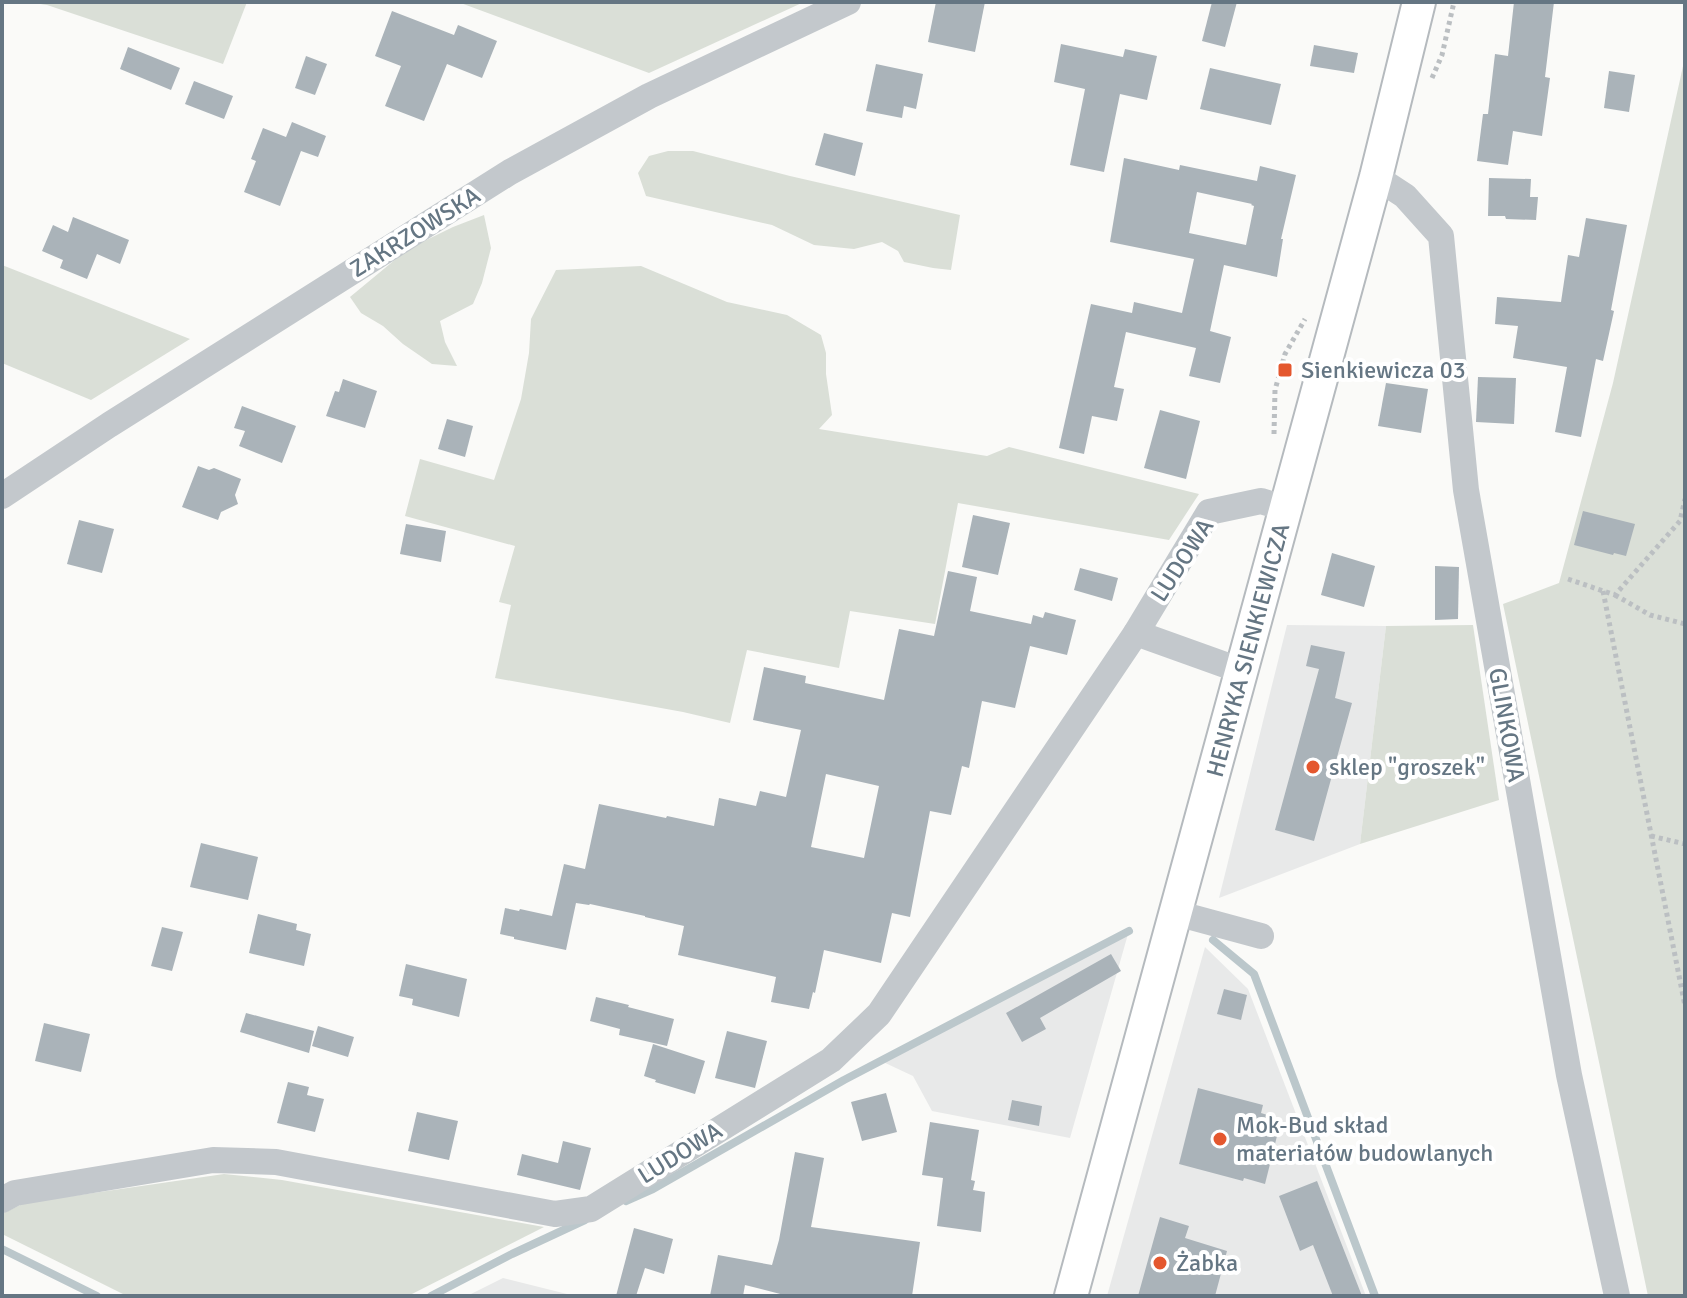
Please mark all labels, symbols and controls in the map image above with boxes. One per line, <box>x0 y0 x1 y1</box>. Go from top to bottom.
street label: ZAKRZOWSKA <box>344 180 486 284</box>
place label: Sienkiewicza 03 <box>1301 355 1466 385</box>
marker: Sienkiewicza 03 <box>1276 361 1294 379</box>
street label: LUDOWA <box>1144 512 1220 607</box>
street label: HENRYKA SIENKIEWICZA <box>1200 519 1296 780</box>
street label: GLINKOWA <box>1482 666 1532 785</box>
place label: sklep "groszek" <box>1329 752 1485 782</box>
marker: sklep "groszek" <box>1304 758 1322 776</box>
place label: Mok-Bud skład materiałów budowlanych <box>1236 1110 1493 1168</box>
street label: LUDOWA <box>632 1115 728 1191</box>
marker: Mok-Bud skład materiałów budowlanych <box>1211 1130 1229 1148</box>
place label: Żabka <box>1176 1248 1238 1278</box>
marker: Żabka <box>1151 1254 1169 1272</box>

